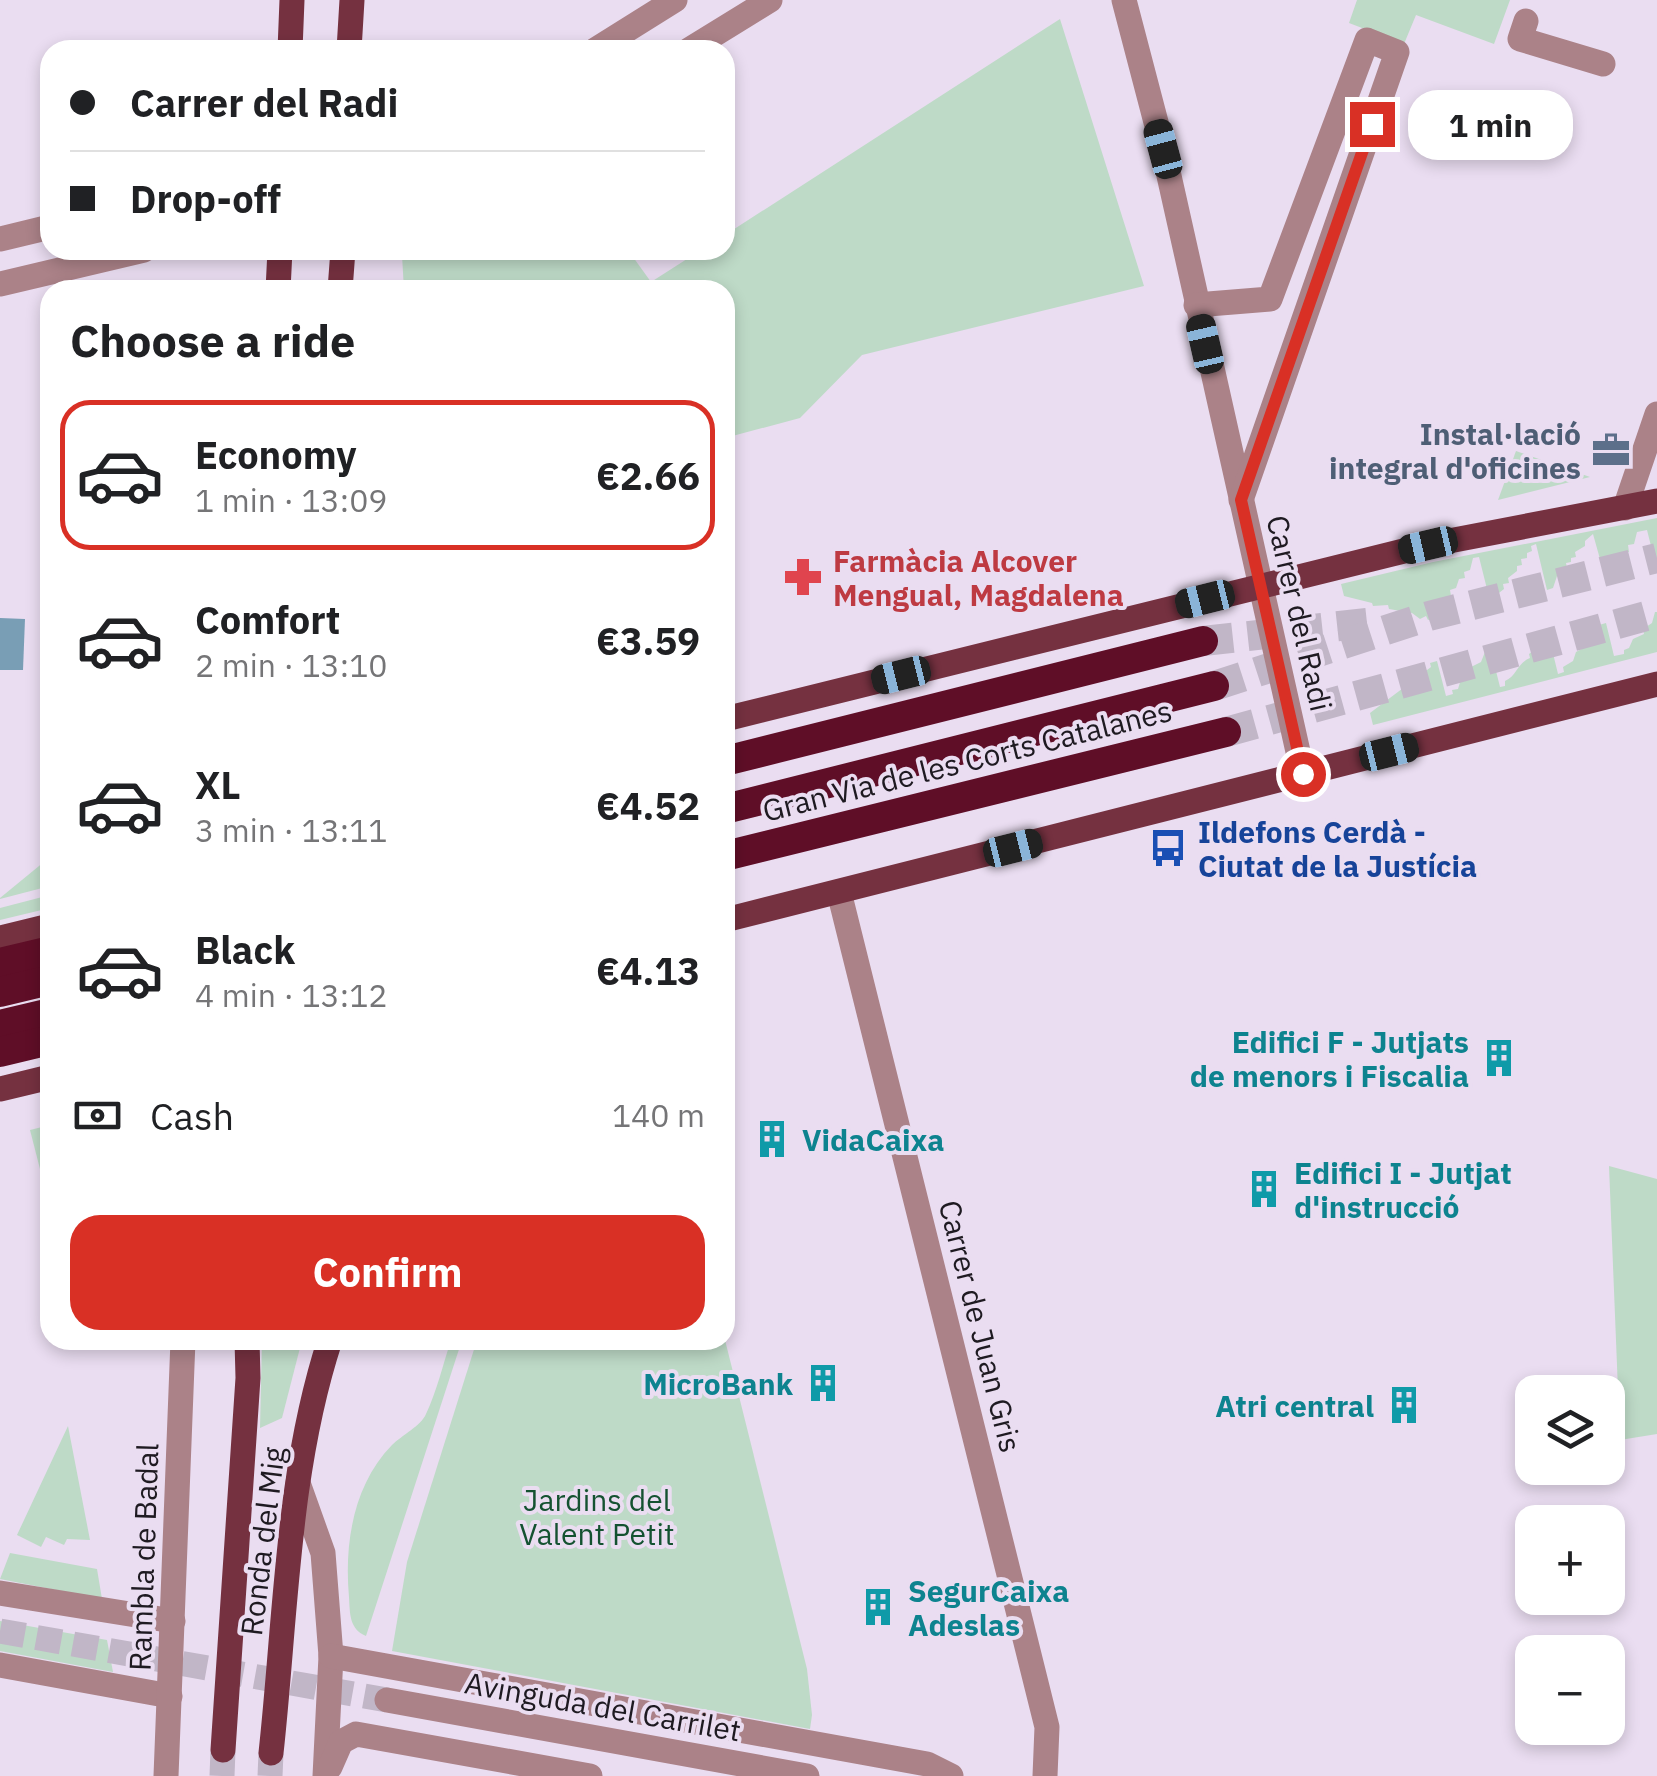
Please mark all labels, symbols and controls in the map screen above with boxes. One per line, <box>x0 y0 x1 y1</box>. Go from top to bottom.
text: Carrer del Radi <box>130 78 398 127</box>
callout: 1 min <box>1407 89 1572 159</box>
route end <box>1350 102 1395 147</box>
text: 1 min <box>1449 104 1532 146</box>
car <box>1141 116 1185 182</box>
text: Drop-off <box>130 174 281 223</box>
text: Choose a ride <box>70 311 355 369</box>
car <box>1184 311 1226 377</box>
place label: Instal·lació integral d'oficines <box>1329 414 1581 487</box>
office icon: Instal·lació integral d'oficines <box>1590 429 1632 471</box>
icon: car <box>75 430 165 520</box>
text: Economy <box>195 430 357 479</box>
text: €2.66 <box>596 451 700 500</box>
text: 1 min · 13:09 <box>195 479 388 521</box>
street label: Carrer del Radi <box>1259 511 1341 715</box>
car <box>1395 524 1461 566</box>
place label: Farmàcia Alcover Mengual, Magdalena <box>833 541 1124 614</box>
pharmacy icon: Farmàcia Alcover Mengual, Magdalena <box>782 556 824 598</box>
car <box>1172 577 1238 621</box>
icon: car <box>75 595 165 685</box>
text: Comfort <box>195 595 340 644</box>
text: €3.59 <box>596 616 700 665</box>
text: 2 min · 13:10 <box>195 644 388 686</box>
car <box>868 653 934 697</box>
street label: Gran Via de les Corts Catalanes <box>758 690 1176 830</box>
car <box>1356 730 1422 774</box>
route start <box>1281 752 1326 797</box>
icon: car <box>75 760 165 850</box>
text: XL <box>195 760 241 809</box>
text: €4.52 <box>596 781 700 830</box>
text: 3 min · 13:11 <box>195 809 388 851</box>
place label: Ildefons Cerdà - Ciutat de la Justícia <box>1198 812 1477 885</box>
car <box>980 826 1046 870</box>
bus stop icon: Ildefons Cerdà - Ciutat de la Justícia <box>1147 827 1189 869</box>
icon: car <box>75 925 165 1015</box>
text: Black <box>195 925 295 974</box>
text: €4.13 <box>596 946 700 995</box>
text: 4 min · 13:12 <box>195 974 388 1016</box>
place label: Edifici F - Jutjats de menors i Fiscalia <box>1190 1022 1469 1095</box>
building icon: Edifici F - Jutjats de menors i Fiscalia <box>1478 1037 1520 1079</box>
icon: cash <box>70 1088 125 1143</box>
text: Cash <box>150 1091 234 1140</box>
text: 140 m <box>612 1094 705 1136</box>
building icon: VidaCaixa <box>751 1118 793 1160</box>
place label: VidaCaixa <box>802 1120 944 1159</box>
place label: Edifici I - Jutjat d'instrucció <box>1294 1153 1512 1226</box>
building icon: Edifici I - Jutjat d'instrucció <box>1243 1168 1285 1210</box>
street label: Carrer de Juan Gris <box>931 1196 1031 1456</box>
button: Confirm <box>70 1215 705 1330</box>
building icon: MicroBank <box>802 1362 844 1404</box>
place label: MicroBank <box>643 1364 794 1403</box>
map controls <box>1515 1375 1625 1745</box>
button: layers <box>1515 1375 1625 1485</box>
building icon: Atri central <box>1383 1384 1425 1426</box>
place label: Atri central <box>1215 1386 1374 1425</box>
street label: Rambla de Badal <box>120 1442 166 1672</box>
street label: Ronda del Mig <box>231 1444 293 1638</box>
park label: Jardins del Valent Petit <box>519 1480 675 1553</box>
button: + <box>1515 1505 1625 1615</box>
place label: SegurCaixa Adeslas <box>908 1571 1069 1644</box>
building icon: SegurCaixa Adeslas <box>857 1586 899 1628</box>
button: − <box>1515 1635 1625 1745</box>
street label: Avinguda del Carrilet <box>462 1663 744 1749</box>

